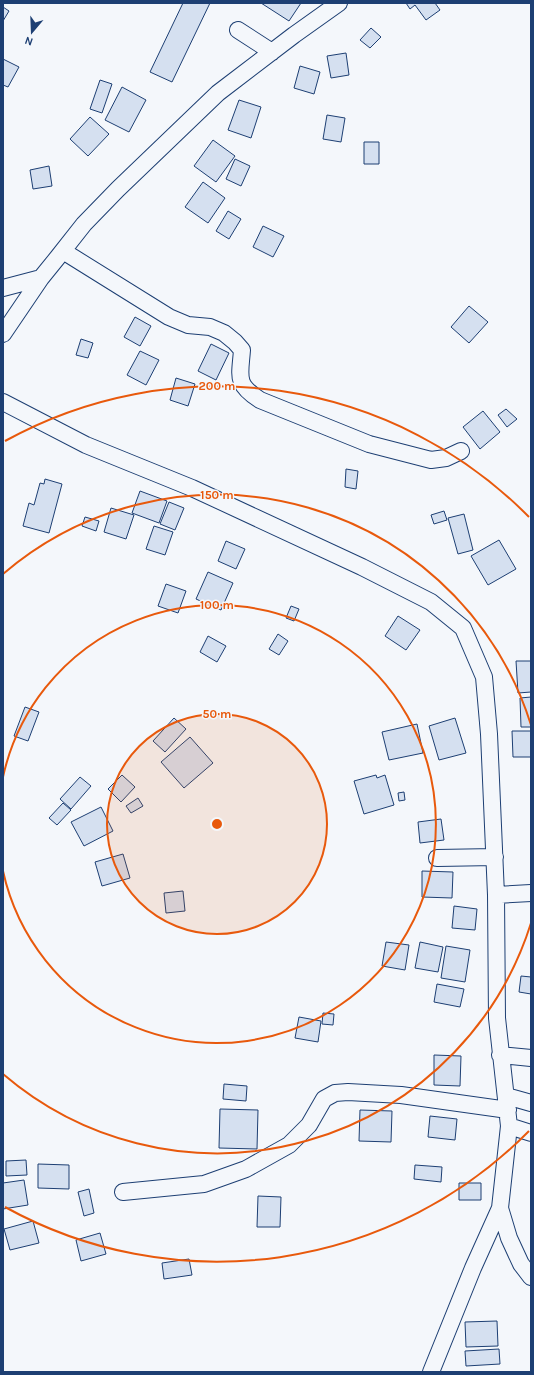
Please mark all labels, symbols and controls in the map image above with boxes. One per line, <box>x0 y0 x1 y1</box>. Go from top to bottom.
north arrow <box>12 12 52 52</box>
text: N <box>23 34 35 48</box>
text: 200 m <box>199 379 235 393</box>
text: 150 m <box>200 488 234 502</box>
text: 100 m <box>200 598 234 612</box>
text: 50 m <box>203 707 232 721</box>
centre of rings <box>210 817 224 831</box>

